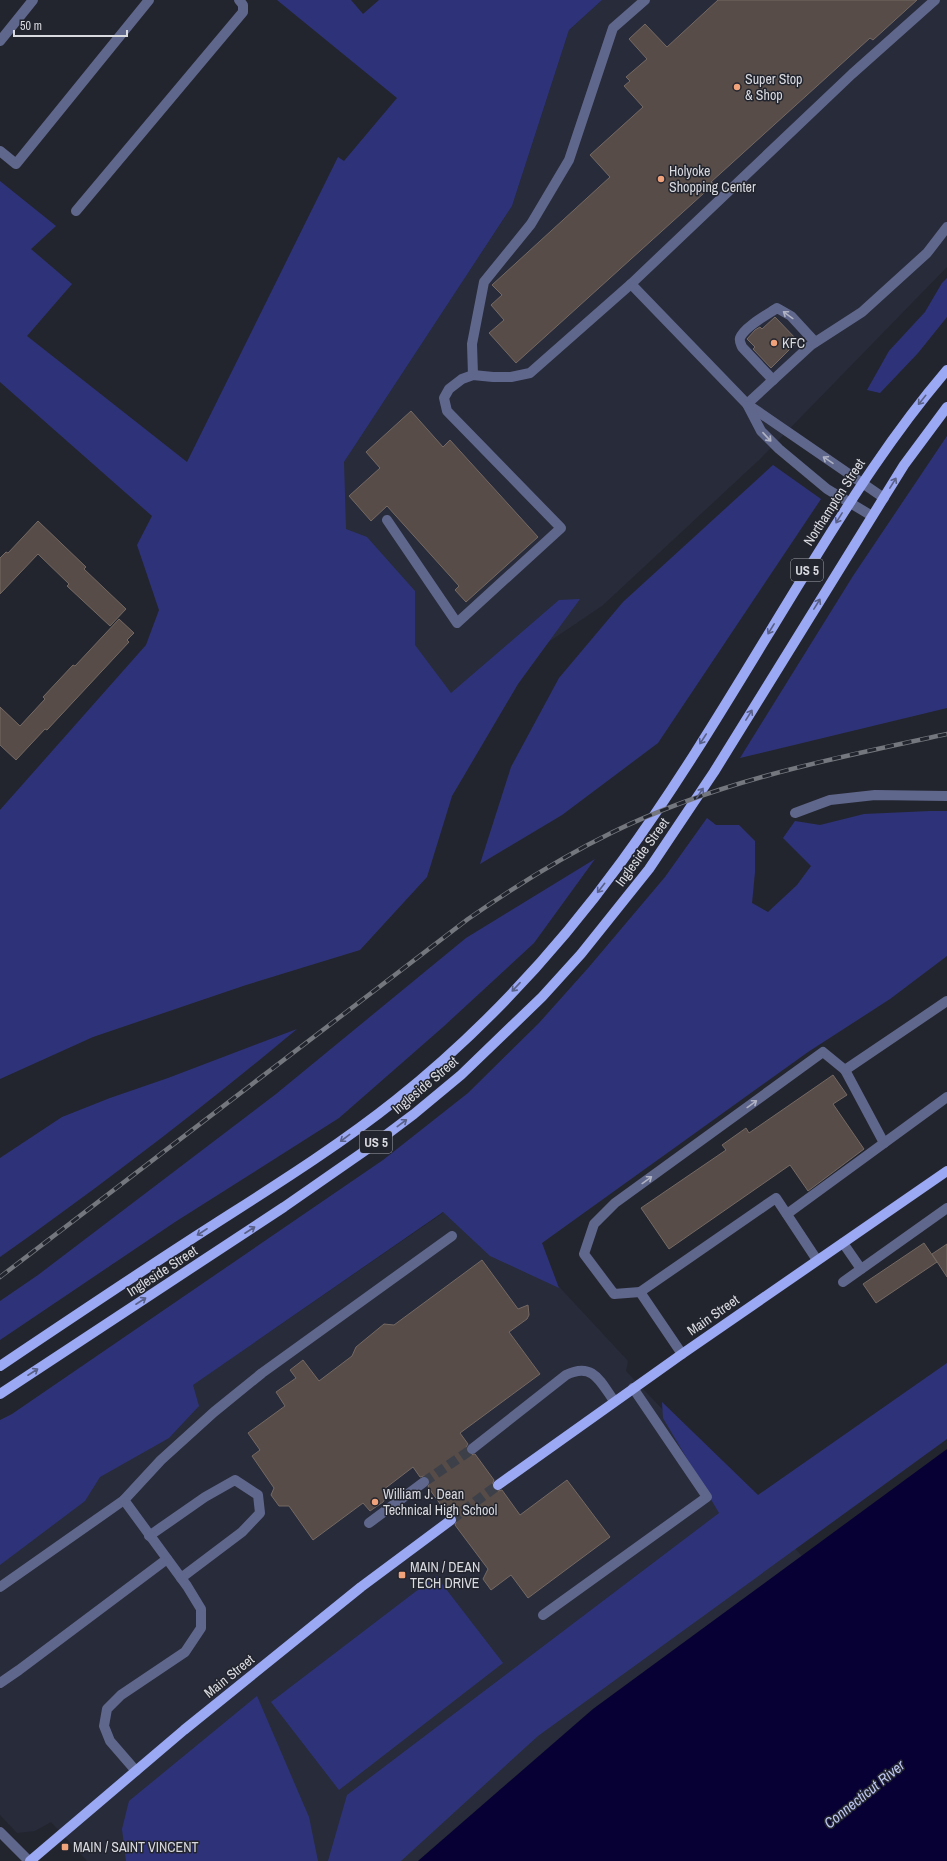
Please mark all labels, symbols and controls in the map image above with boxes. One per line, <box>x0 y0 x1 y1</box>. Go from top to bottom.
scale bar <box>14 12 127 38</box>
text: 50 m <box>20 18 42 34</box>
place label: Super Stop & Shop <box>745 70 802 104</box>
marker: Super Stop & Shop <box>732 82 742 92</box>
place label: Holyoke Shopping Center <box>669 162 756 196</box>
marker: Holyoke Shopping Center <box>656 174 666 184</box>
one-way arrow <box>783 311 794 319</box>
place label: KFC <box>782 334 805 352</box>
marker: KFC <box>769 338 779 348</box>
one-way arrow <box>918 395 927 406</box>
one-way arrow <box>762 432 771 442</box>
street label: Northampton Street <box>799 455 869 549</box>
one-way arrow <box>823 456 834 464</box>
one-way arrow <box>889 478 897 489</box>
one-way arrow <box>835 512 843 524</box>
road number: US 5 <box>791 559 823 581</box>
one-way arrow <box>814 598 822 610</box>
one-way arrow <box>767 623 776 634</box>
one-way arrow <box>745 709 753 721</box>
one-way arrow <box>698 733 706 745</box>
one-way arrow <box>696 788 704 799</box>
street label: Ingleside Street <box>611 814 673 890</box>
one-way arrow <box>596 883 605 894</box>
one-way arrow <box>511 982 521 992</box>
street label: Ingleside Street <box>388 1052 462 1118</box>
one-way arrow <box>746 1100 757 1108</box>
one-way arrow <box>396 1118 407 1127</box>
road number: US 5 <box>360 1131 392 1153</box>
one-way arrow <box>340 1133 351 1142</box>
one-way arrow <box>641 1176 652 1184</box>
one-way arrow <box>244 1225 256 1233</box>
one-way arrow <box>197 1228 208 1236</box>
street label: Ingleside Street <box>123 1242 201 1300</box>
street label: Main Street <box>684 1291 742 1339</box>
one-way arrow <box>135 1297 146 1305</box>
one-way arrow <box>27 1368 39 1376</box>
place label: William J. Dean Technical High School <box>383 1485 497 1519</box>
marker: William J. Dean Technical High School <box>370 1497 380 1507</box>
place label: MAIN / DEAN TECH DRIVE <box>410 1558 480 1592</box>
marker: MAIN / DEAN TECH DRIVE <box>397 1570 407 1580</box>
street label: Main Street <box>200 1650 258 1702</box>
water label: Connecticut River <box>819 1754 910 1833</box>
place label: MAIN / SAINT VINCENT <box>73 1838 198 1856</box>
marker: MAIN / SAINT VINCENT <box>60 1842 70 1852</box>

